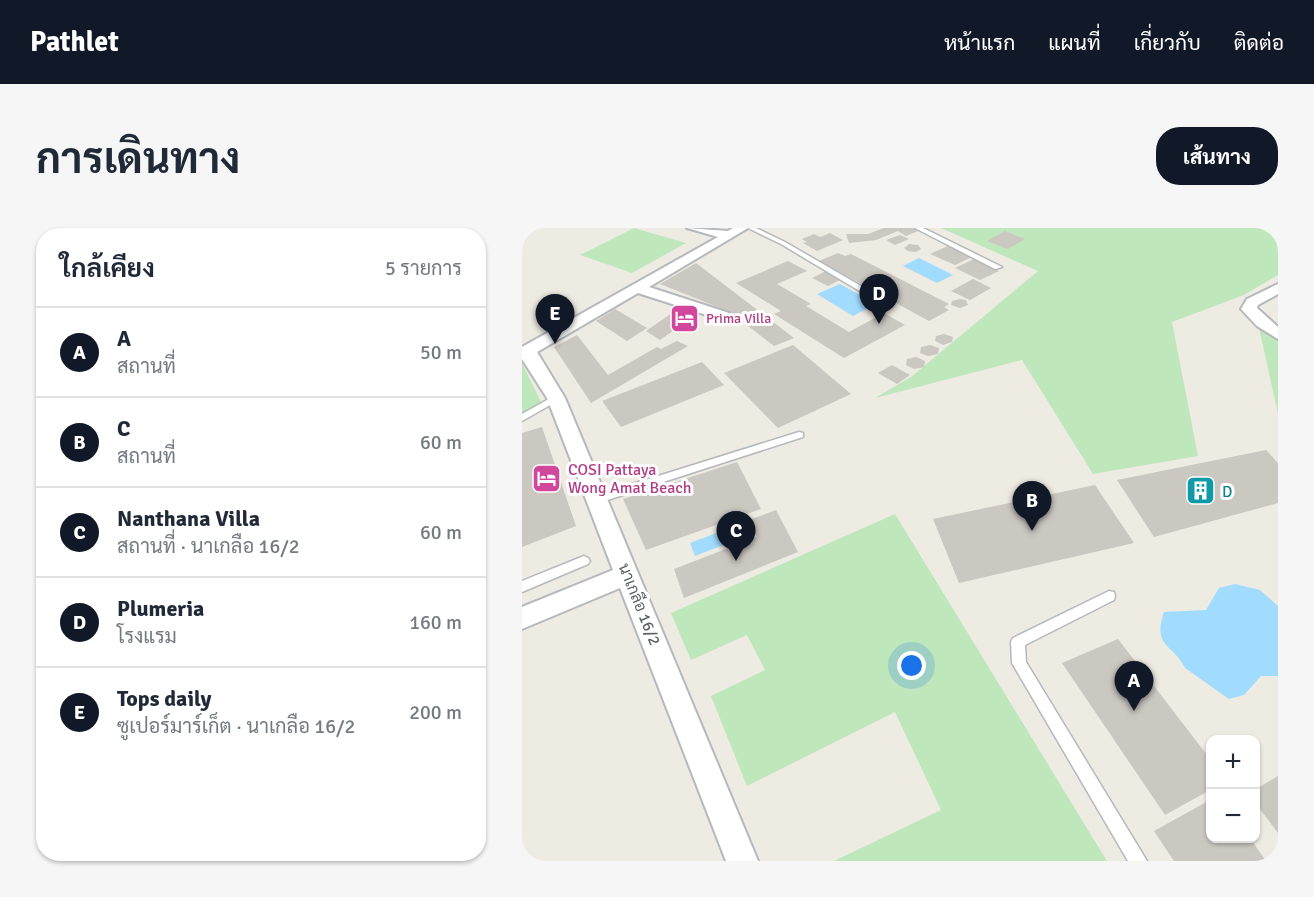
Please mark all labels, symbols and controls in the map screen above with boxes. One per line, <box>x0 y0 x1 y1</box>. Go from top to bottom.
text: Pathlet <box>30 25 119 59</box>
text: หน้าแรก <box>944 30 1015 56</box>
text: แผนที่ <box>1048 30 1101 56</box>
text: เกี่ยวกับ <box>1134 30 1201 56</box>
text: ติดต่อ <box>1234 30 1284 56</box>
button: เส้นทาง <box>1156 127 1278 185</box>
text: การเดินทาง <box>36 134 240 185</box>
text: ใกล้เคียง <box>60 253 155 285</box>
text: 5 รายการ <box>385 256 462 281</box>
pin: D <box>860 274 898 324</box>
pin: E <box>536 294 574 344</box>
hotel icon: Prima Villa <box>669 302 701 334</box>
place label: Prima Villa <box>706 310 771 327</box>
text: A <box>117 325 131 352</box>
text: A <box>73 340 86 365</box>
text: 50 m <box>420 340 462 365</box>
text: สถานที่ <box>117 354 176 379</box>
text: C <box>117 415 130 442</box>
text: B <box>73 430 86 455</box>
text: 60 m <box>420 430 462 455</box>
text: สถานที่ <box>117 444 176 469</box>
place label: COSI Pattaya Wong Amat Beach <box>568 460 692 498</box>
hotel icon: COSI Pattaya Wong Amat Beach <box>531 462 563 494</box>
building icon: D <box>1185 475 1217 507</box>
pin: B <box>1012 482 1052 531</box>
place label: D <box>1222 482 1232 502</box>
text: Nanthana Villa <box>117 505 260 532</box>
pin: C <box>716 512 756 561</box>
text: C <box>73 520 86 545</box>
text: 60 m <box>420 520 462 545</box>
text: สถานที่ · นาเกลือ 16/2 <box>117 534 299 559</box>
street label: นาเกลือ 16/2 <box>614 560 666 648</box>
text: Plumeria <box>117 595 204 622</box>
text: D <box>73 610 86 635</box>
text: 160 m <box>409 610 462 635</box>
text: โรงแรม <box>117 624 177 649</box>
your location <box>897 651 926 680</box>
pin: A <box>1114 662 1154 711</box>
text: Tops daily <box>117 685 212 712</box>
text: E <box>74 700 85 725</box>
text: 200 m <box>409 700 462 725</box>
text: ซูเปอร์มาร์เก็ต · นาเกลือ 16/2 <box>117 714 355 739</box>
map controls <box>1206 735 1260 843</box>
button: + <box>1206 735 1260 789</box>
button: − <box>1206 789 1260 843</box>

